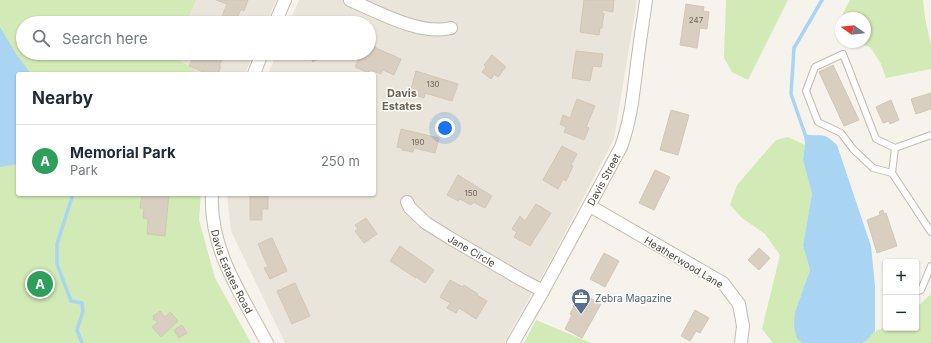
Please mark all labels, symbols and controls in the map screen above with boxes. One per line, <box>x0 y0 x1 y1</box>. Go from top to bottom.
north arrow <box>835 12 871 48</box>
house number: 247 <box>689 15 704 25</box>
search box <box>16 16 376 60</box>
icon: search <box>30 27 52 49</box>
text: Search here <box>62 29 148 48</box>
house number: 130 <box>426 79 440 89</box>
district label: Davis Estates <box>382 86 422 113</box>
text: Nearby <box>32 88 93 108</box>
your location <box>435 118 455 138</box>
house number: 190 <box>411 137 425 147</box>
text: Memorial Park <box>70 143 176 162</box>
street label: Davis Street <box>585 151 623 207</box>
text: A <box>40 153 50 169</box>
text: 250 m <box>321 153 360 169</box>
text: Park <box>70 162 98 178</box>
house number: 150 <box>464 188 478 198</box>
street label: Davis Estates Road <box>209 228 255 315</box>
street label: Jane Circle <box>446 232 498 269</box>
street label: Heatherwood Lane <box>642 234 726 290</box>
map controls <box>883 259 919 331</box>
button: + <box>883 259 919 295</box>
pin: A <box>27 269 53 299</box>
office icon: Zebra Magazine <box>570 287 592 315</box>
place label: Zebra Magazine <box>595 292 672 304</box>
button: − <box>883 295 919 331</box>

